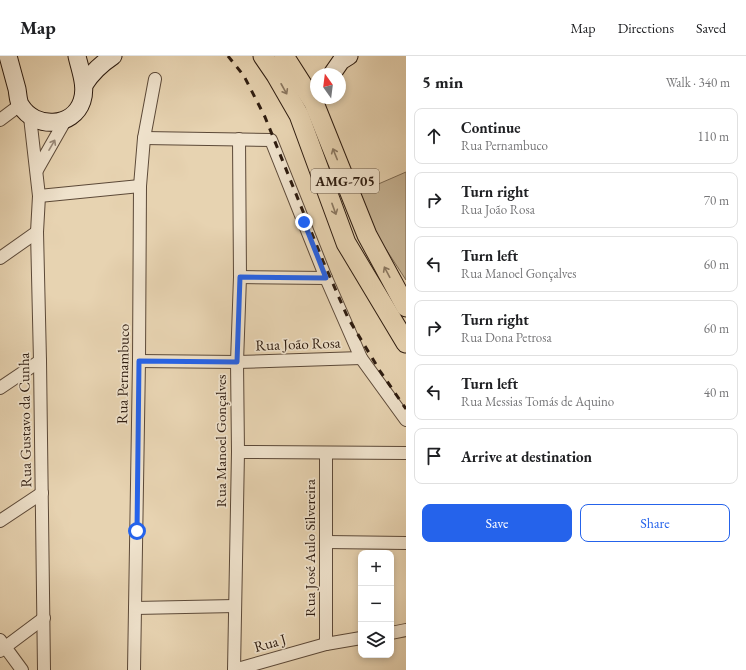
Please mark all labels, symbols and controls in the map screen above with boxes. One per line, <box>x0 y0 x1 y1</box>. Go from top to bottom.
text: Map <box>20 15 56 40</box>
text: Map <box>570 19 596 37</box>
text: Directions <box>618 19 674 37</box>
text: Saved <box>696 19 726 37</box>
north arrow <box>310 68 346 104</box>
text: 5 min <box>422 71 463 93</box>
text: Walk · 340 m <box>666 74 730 91</box>
one-way arrow <box>281 83 289 95</box>
text: Continue <box>461 118 521 137</box>
icon: ahead <box>423 125 445 147</box>
text: 110 m <box>698 128 729 145</box>
text: Rua Pernambuco <box>461 137 548 154</box>
one-way arrow <box>48 139 56 151</box>
one-way arrow <box>330 148 338 160</box>
road number: AMG-705 <box>311 169 379 193</box>
text: Turn right <box>461 182 529 201</box>
icon: right <box>423 189 445 211</box>
text: 70 m <box>704 192 729 209</box>
text: Rua João Rosa <box>461 201 535 218</box>
one-way arrow <box>330 202 338 214</box>
route end <box>295 213 313 231</box>
text: Turn left <box>461 246 518 265</box>
icon: left <box>423 253 445 275</box>
text: 60 m <box>704 256 729 273</box>
text: Rua Manoel Gonçalves <box>461 265 576 282</box>
one-way arrow <box>383 267 391 279</box>
text: Turn right <box>461 310 529 329</box>
icon: right <box>423 317 445 339</box>
text: 60 m <box>704 320 729 337</box>
street label: Rua Pernambuco <box>112 324 133 424</box>
text: Rua Dona Petrosa <box>461 329 552 346</box>
street label: Rua João Rosa <box>255 333 341 354</box>
street label: Rua Gustavo da Cunha <box>14 352 35 488</box>
street label: Rua Manoel Gonçalves <box>211 374 230 508</box>
text: Turn left <box>461 374 518 393</box>
icon: left <box>423 381 445 403</box>
text: 40 m <box>704 384 729 401</box>
text: Rua Messias Tomás de Aquino <box>461 393 614 410</box>
icon: arrive <box>423 445 445 467</box>
text: Arrive at destination <box>461 447 592 466</box>
street label: Rua José Aulo Silvereira <box>300 479 319 617</box>
button: Save <box>422 504 572 542</box>
button: Share <box>580 504 730 542</box>
route start <box>128 522 146 540</box>
map controls <box>358 550 394 658</box>
button: + <box>358 550 394 586</box>
button: − <box>358 586 394 622</box>
button: layers <box>358 622 394 658</box>
street label: Rua J <box>252 629 288 656</box>

